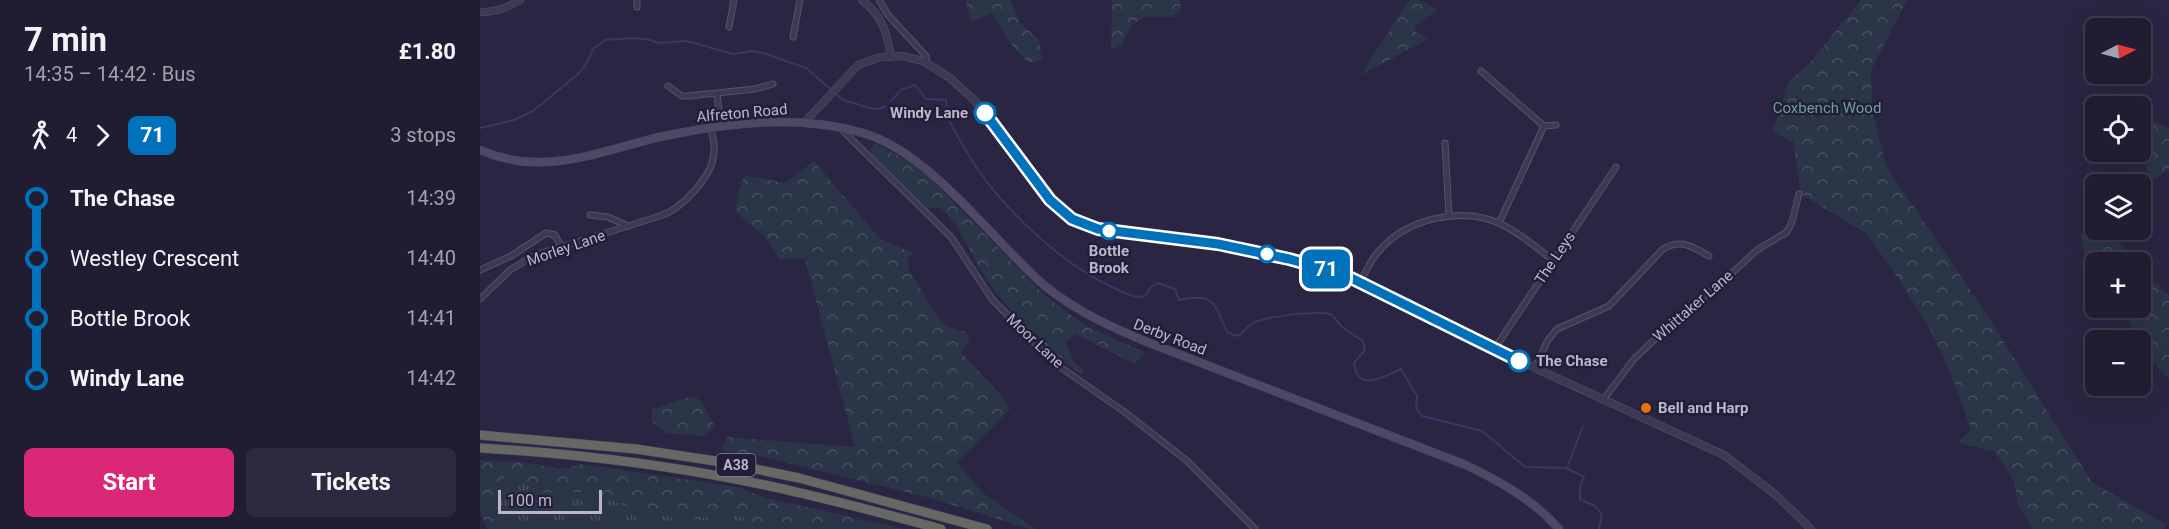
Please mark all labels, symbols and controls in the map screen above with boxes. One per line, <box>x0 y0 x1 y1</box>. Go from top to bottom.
north arrow <box>2085 18 2151 84</box>
map controls <box>2085 18 2151 396</box>
text: 7 min <box>24 20 107 59</box>
text: £1.80 <box>399 39 456 64</box>
text: 14:35 – 14:42 · Bus <box>24 62 196 86</box>
button: locate <box>2085 96 2151 162</box>
park label: Coxbench Wood <box>1773 99 1881 117</box>
street label: Alfreton Road <box>696 100 788 126</box>
marker: Windy Lane <box>974 102 996 124</box>
place label: Windy Lane <box>890 104 968 122</box>
icon: walk <box>24 119 57 152</box>
icon: forward <box>86 119 119 152</box>
text: 4 <box>66 123 77 147</box>
text: 71 <box>140 123 164 147</box>
text: 3 stops <box>390 123 456 147</box>
button: layers <box>2085 174 2151 240</box>
text: The Chase <box>70 186 175 211</box>
text: 14:39 <box>406 186 456 210</box>
marker: Bottle Brook <box>1100 222 1118 240</box>
street label: Morley Lane <box>525 226 608 270</box>
street label: The Leys <box>1531 228 1579 288</box>
place label: Bottle Brook <box>1089 242 1130 277</box>
unlabelled marker <box>1258 245 1276 263</box>
text: Westley Crescent <box>70 246 239 271</box>
text: 14:40 <box>406 246 456 270</box>
line badge: 71 <box>1299 250 1353 288</box>
button: + <box>2085 252 2151 318</box>
text: 71 <box>1314 257 1338 281</box>
street label: Whittaker Lane <box>1649 266 1737 346</box>
text: Bottle Brook <box>70 306 190 331</box>
text: 14:41 <box>406 306 456 330</box>
street label: Moor Lane <box>1003 310 1067 372</box>
street label: Derby Road <box>1131 315 1209 359</box>
button: − <box>2085 330 2151 396</box>
marker: The Chase <box>1508 350 1530 372</box>
place label: The Chase <box>1536 352 1608 370</box>
text: Windy Lane <box>70 366 184 391</box>
text: 14:42 <box>406 366 456 390</box>
place label: Bell and Harp <box>1658 399 1749 417</box>
marker: Bell and Harp <box>1639 401 1653 415</box>
button: Start <box>24 448 234 517</box>
button: Tickets <box>246 448 456 517</box>
road number: A38 <box>716 454 756 476</box>
scale bar <box>498 487 602 514</box>
text: 100 m <box>507 491 552 510</box>

